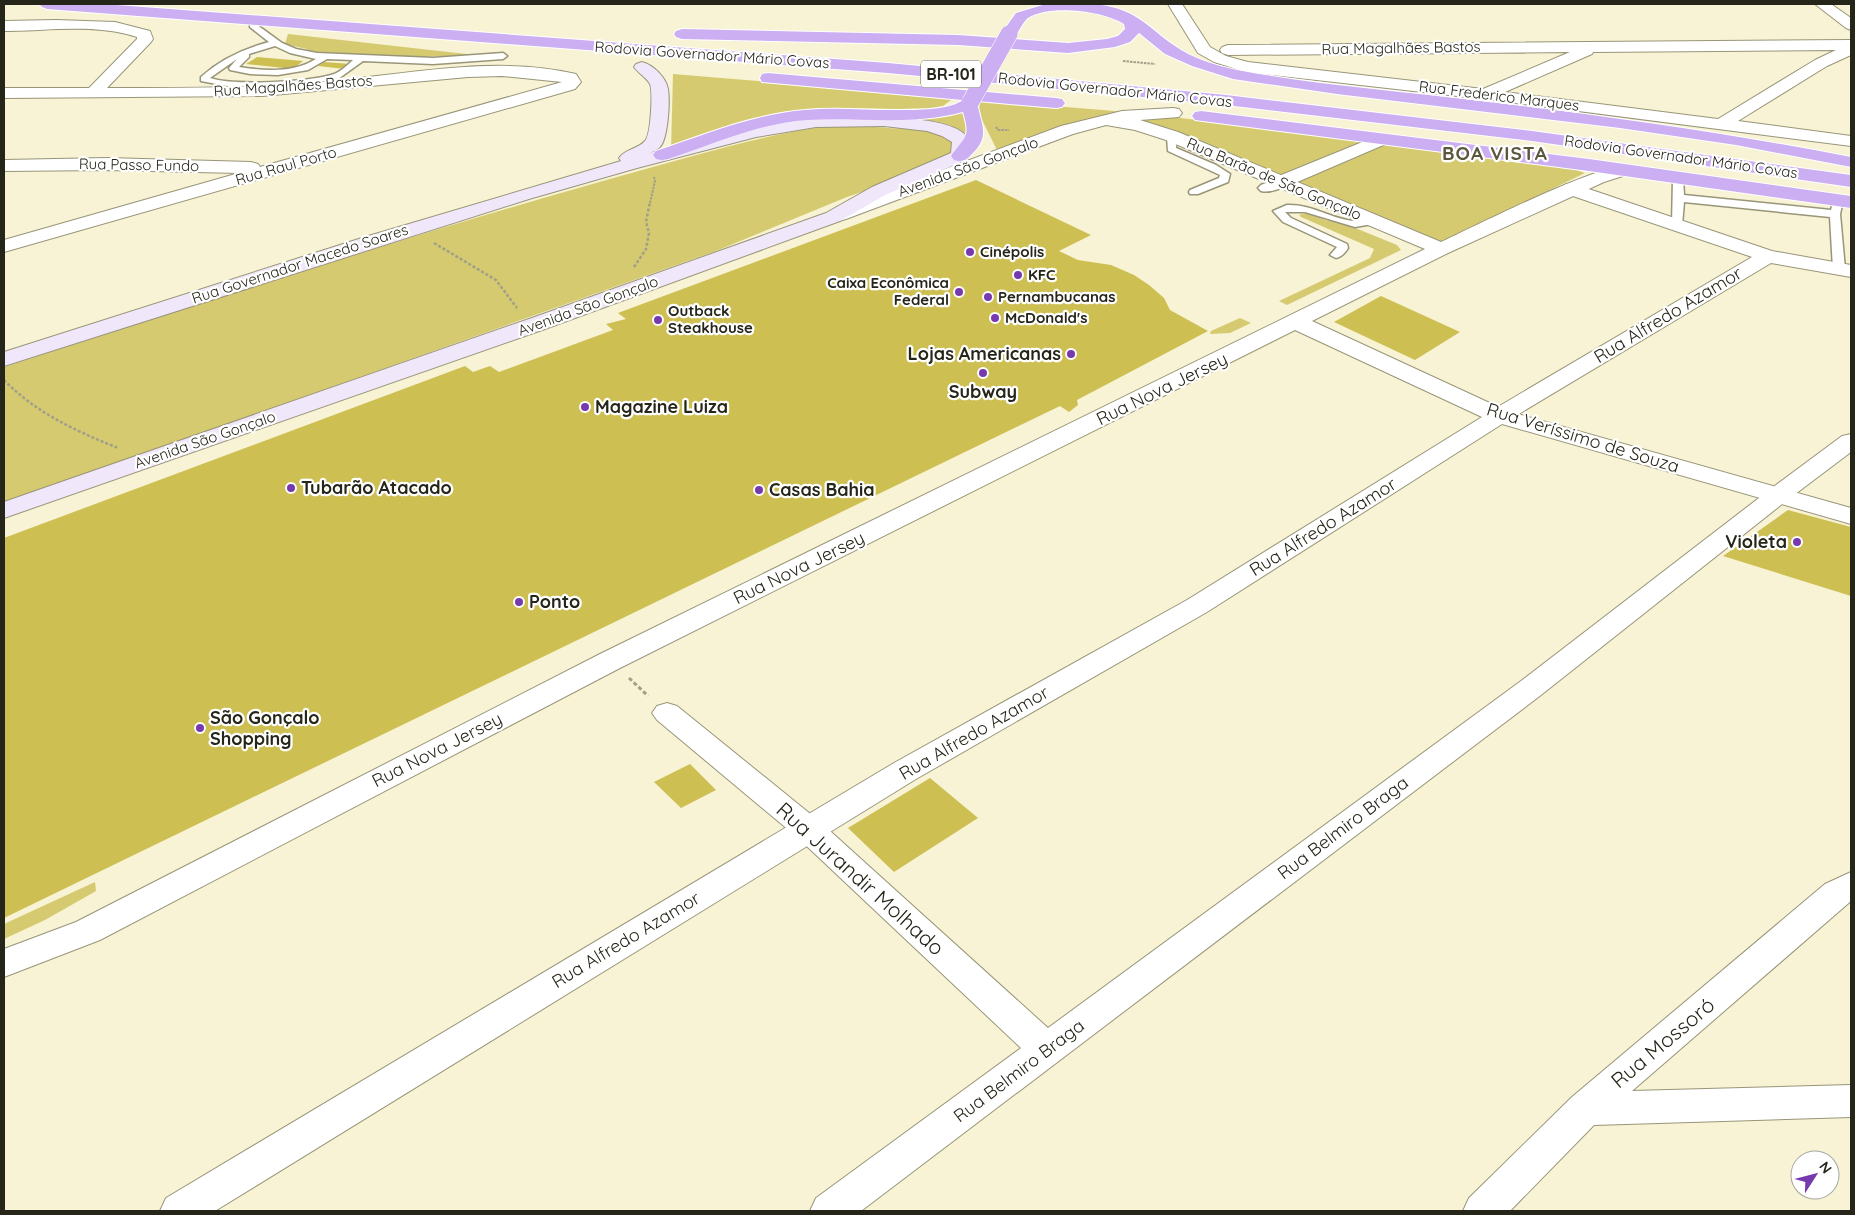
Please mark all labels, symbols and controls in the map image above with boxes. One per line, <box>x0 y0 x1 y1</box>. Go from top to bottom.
street label: Rodovia Governador Mário Covas <box>594 37 830 72</box>
street label: Rua Magalhães Bastos <box>1321 37 1481 58</box>
road number: BR-101 <box>921 61 981 88</box>
street label: Rodovia Governador Mário Covas <box>997 68 1233 111</box>
street label: Rua Magalhães Bastos <box>213 70 373 101</box>
street label: Rua Frederico Marques <box>1418 76 1580 115</box>
street label: Rodovia Governador Mário Covas <box>1563 131 1799 182</box>
street label: Avenida São Gonçalo <box>895 132 1041 201</box>
street label: Rua Barão de São Gonçalo <box>1184 133 1364 224</box>
district label: BOA VISTA <box>1442 141 1548 165</box>
street label: Rua Raul Porto <box>233 142 339 189</box>
street label: Rua Passo Fundo <box>79 154 199 175</box>
street label: Rua Governador Macedo Soares <box>189 220 410 308</box>
place label: Cinépolis <box>980 242 1044 261</box>
marker: Cinépolis <box>964 246 976 258</box>
street label: Rua Alfredo Azamor <box>1589 261 1746 368</box>
place label: KFC <box>1028 265 1056 284</box>
marker: KFC <box>1012 269 1024 281</box>
street label: Avenida São Gonçalo <box>515 271 661 340</box>
place label: Caixa Econômica Federal <box>827 273 949 309</box>
marker: Caixa Econômica Federal <box>953 286 965 298</box>
place label: Pernambucanas <box>998 287 1115 306</box>
marker: Pernambucanas <box>982 291 994 303</box>
place label: Outback Steakhouse <box>668 301 753 337</box>
place label: McDonald's <box>1005 308 1087 327</box>
marker: McDonald's <box>989 312 1001 324</box>
marker: Outback Steakhouse <box>652 314 664 326</box>
place label: Lojas Americanas <box>908 342 1061 365</box>
street label: Rua Nova Jersey <box>1092 347 1231 430</box>
marker: Lojas Americanas <box>1065 348 1077 360</box>
marker: Subway <box>977 367 989 379</box>
place label: Subway <box>949 380 1017 403</box>
place label: Magazine Luiza <box>595 395 728 418</box>
street label: Rua Veríssimo de Souza <box>1484 397 1682 478</box>
marker: Magazine Luiza <box>579 401 591 413</box>
street label: Avenida São Gonçalo <box>132 406 278 473</box>
street label: Rua Alfredo Azamor <box>1245 472 1401 581</box>
place label: Tubarão Atacado <box>301 476 452 499</box>
place label: Casas Bahia <box>769 478 875 501</box>
marker: Tubarão Atacado <box>285 482 297 494</box>
marker: Casas Bahia <box>753 484 765 496</box>
street label: Rua Nova Jersey <box>729 526 868 609</box>
place label: Violeta <box>1725 530 1787 553</box>
marker: Violeta <box>1791 536 1803 548</box>
place label: Ponto <box>529 590 580 613</box>
marker: Ponto <box>513 596 525 608</box>
street label: Rua Alfredo Azamor <box>895 680 1053 785</box>
place label: São Gonçalo Shopping <box>210 706 319 750</box>
street label: Rua Nova Jersey <box>368 707 506 792</box>
marker: São Gonçalo Shopping <box>194 722 206 734</box>
street label: Rua Belmiro Braga <box>1273 771 1413 884</box>
street label: Rua Jurandir Molhado <box>771 796 950 960</box>
street label: Rua Alfredo Azamor <box>547 886 704 993</box>
street label: Rua Mossoró <box>1605 991 1720 1093</box>
street label: Rua Belmiro Braga <box>949 1014 1089 1127</box>
north arrow <box>1790 1150 1840 1200</box>
text: N <box>1815 1158 1836 1177</box>

